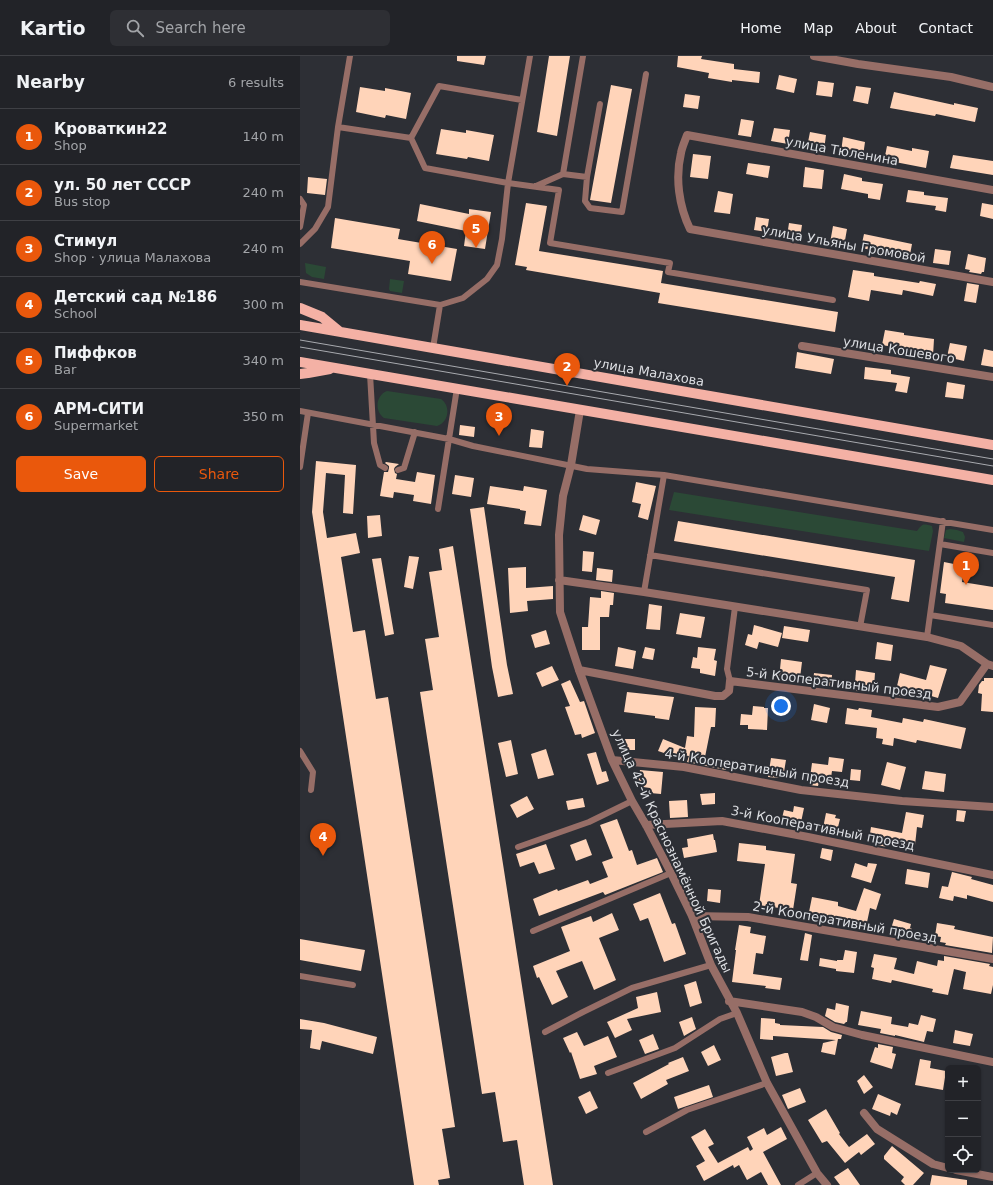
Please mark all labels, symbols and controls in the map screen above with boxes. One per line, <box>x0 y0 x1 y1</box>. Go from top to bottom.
search box <box>110 10 390 46</box>
text: Kartio <box>20 17 86 39</box>
icon: search <box>124 17 146 39</box>
text: Search here <box>156 19 246 37</box>
text: Home <box>740 20 782 36</box>
text: Map <box>804 20 833 36</box>
text: About <box>855 20 897 36</box>
text: Contact <box>919 20 973 36</box>
text: Nearby <box>16 72 85 92</box>
text: 6 results <box>228 75 284 90</box>
text: Кроваткин22 <box>54 120 168 138</box>
text: 1 <box>24 129 34 144</box>
text: 140 m <box>242 129 284 144</box>
street label: улица Тюленина <box>785 134 899 168</box>
text: Shop <box>54 138 87 153</box>
text: ул. 50 лет СССР <box>54 176 191 194</box>
text: 2 <box>24 185 34 200</box>
text: 240 m <box>242 185 284 200</box>
text: Bus stop <box>54 194 110 209</box>
pin: 5 <box>463 215 489 248</box>
street label: улица Ульяны Громовой <box>761 222 927 266</box>
pin: 6 <box>419 231 445 264</box>
text: Стимул <box>54 232 117 250</box>
text: 3 <box>24 241 34 256</box>
text: 240 m <box>242 241 284 256</box>
text: Shop · улица Малахова <box>54 250 211 265</box>
text: Детский сад №186 <box>54 288 217 306</box>
text: 4 <box>24 297 34 312</box>
text: 300 m <box>242 297 284 312</box>
text: School <box>54 306 97 321</box>
street label: улица Кошевого <box>842 334 956 366</box>
text: Пиффков <box>54 344 137 362</box>
text: 5 <box>24 353 34 368</box>
text: 340 m <box>242 353 284 368</box>
pin: 2 <box>554 353 580 386</box>
street label: улица Малахова <box>592 355 706 389</box>
text: Bar <box>54 362 76 377</box>
text: АРМ-СИТИ <box>54 400 144 418</box>
pin: 3 <box>486 403 512 436</box>
text: 6 <box>24 409 34 424</box>
text: 350 m <box>242 409 284 424</box>
text: Supermarket <box>54 418 138 433</box>
button: Save <box>16 456 146 492</box>
button: Share <box>154 456 284 492</box>
pin: 1 <box>953 552 979 585</box>
street label: 5-й Кооперативный проезд <box>745 664 933 702</box>
your location <box>771 696 791 716</box>
street label: улица 42-й Краснознамённой Бригады <box>609 727 735 975</box>
street label: 4-й Кооперативный проезд <box>663 746 851 790</box>
street label: 3-й Кооперативный проезд <box>730 803 916 853</box>
pin: 4 <box>310 823 336 856</box>
street label: 2-й Кооперативный проезд <box>752 898 938 946</box>
map controls <box>945 1065 981 1173</box>
button: + <box>945 1065 981 1101</box>
button: − <box>945 1101 981 1137</box>
button: locate <box>945 1137 981 1173</box>

